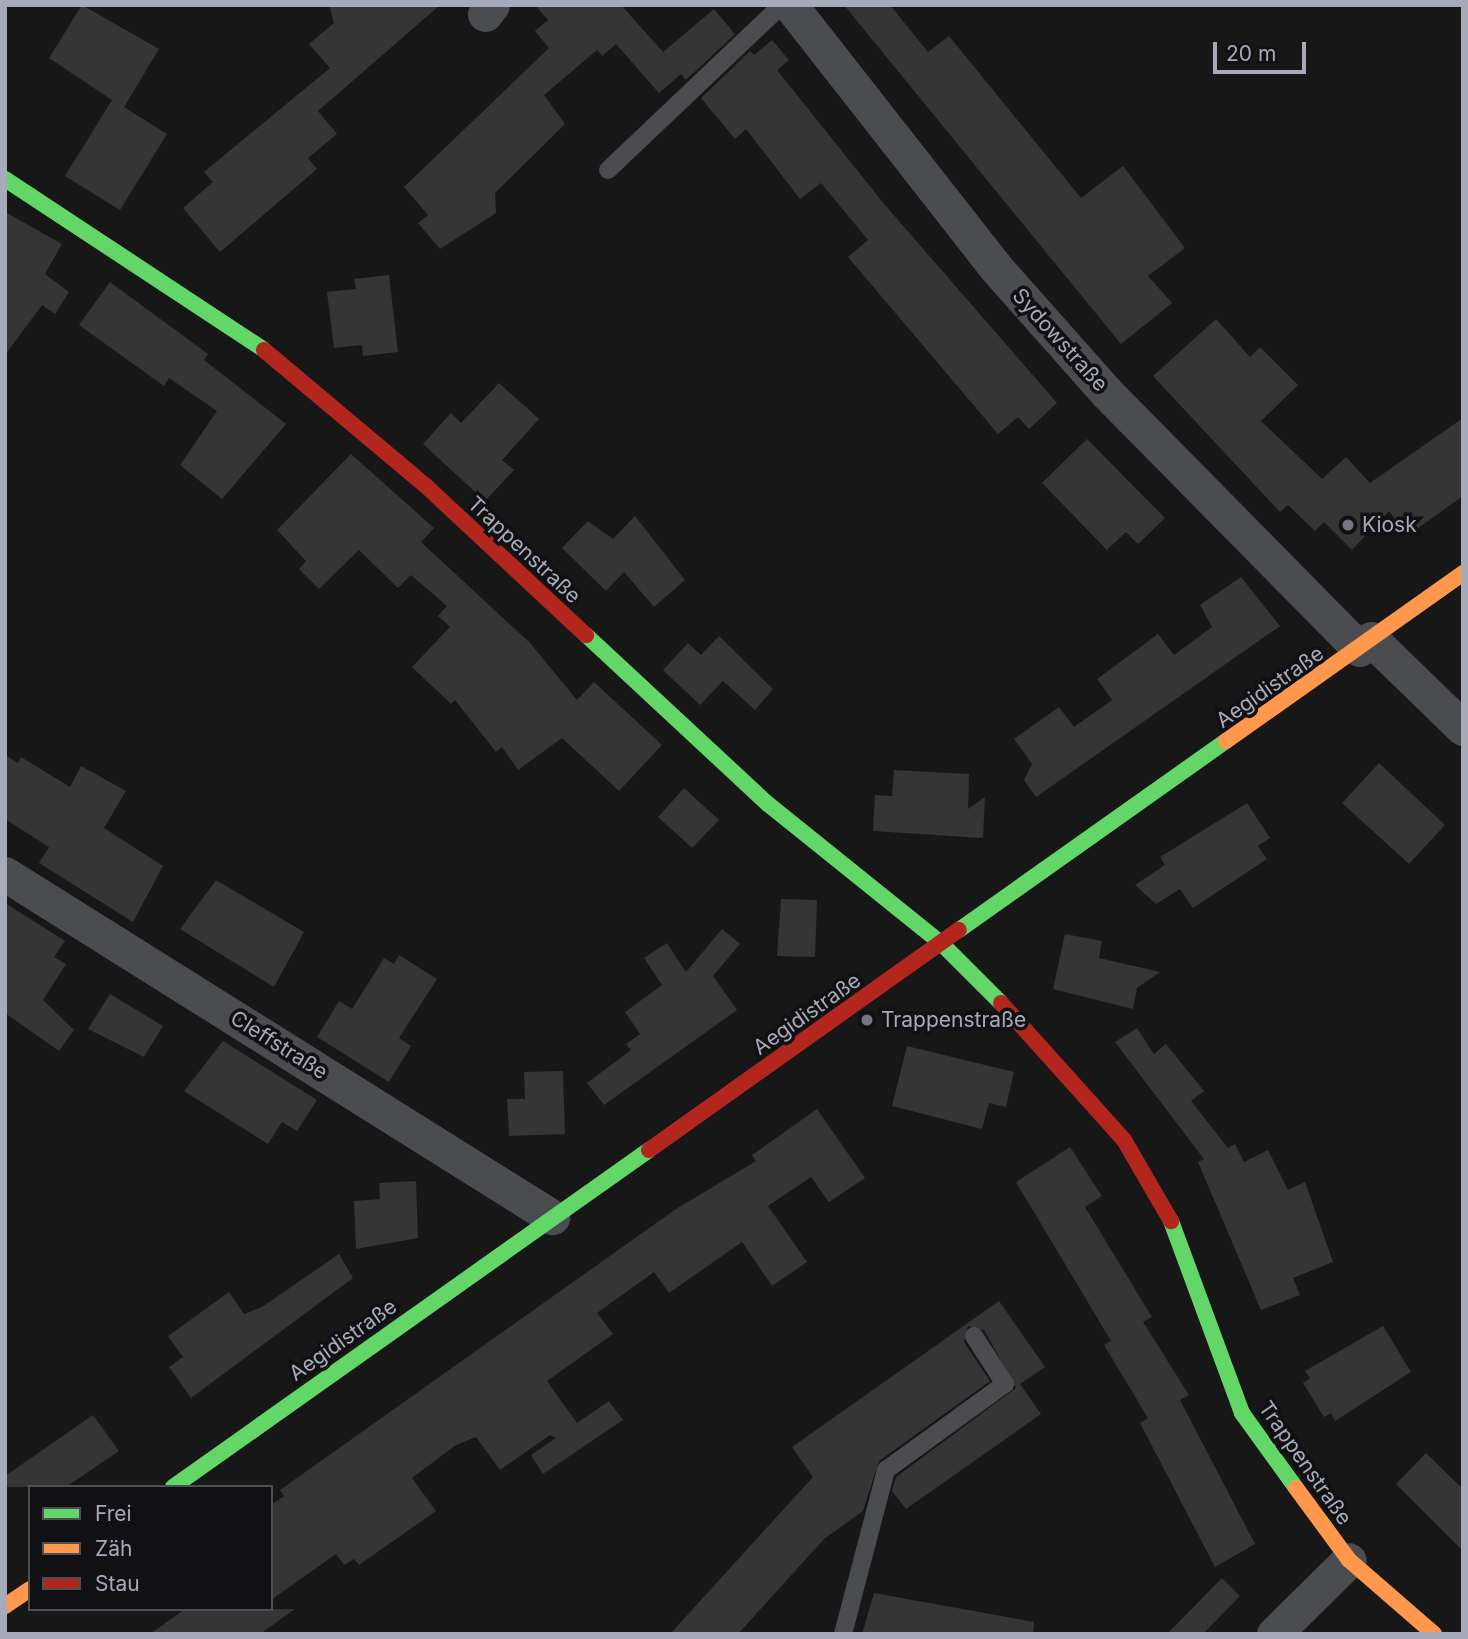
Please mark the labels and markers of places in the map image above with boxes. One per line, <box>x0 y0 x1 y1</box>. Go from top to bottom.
place label: Kiosk <box>1362 512 1417 538</box>
marker: Kiosk <box>1340 517 1356 533</box>
place label: Trappenstraße <box>881 1007 1026 1033</box>
marker: Trappenstraße <box>859 1012 875 1028</box>

